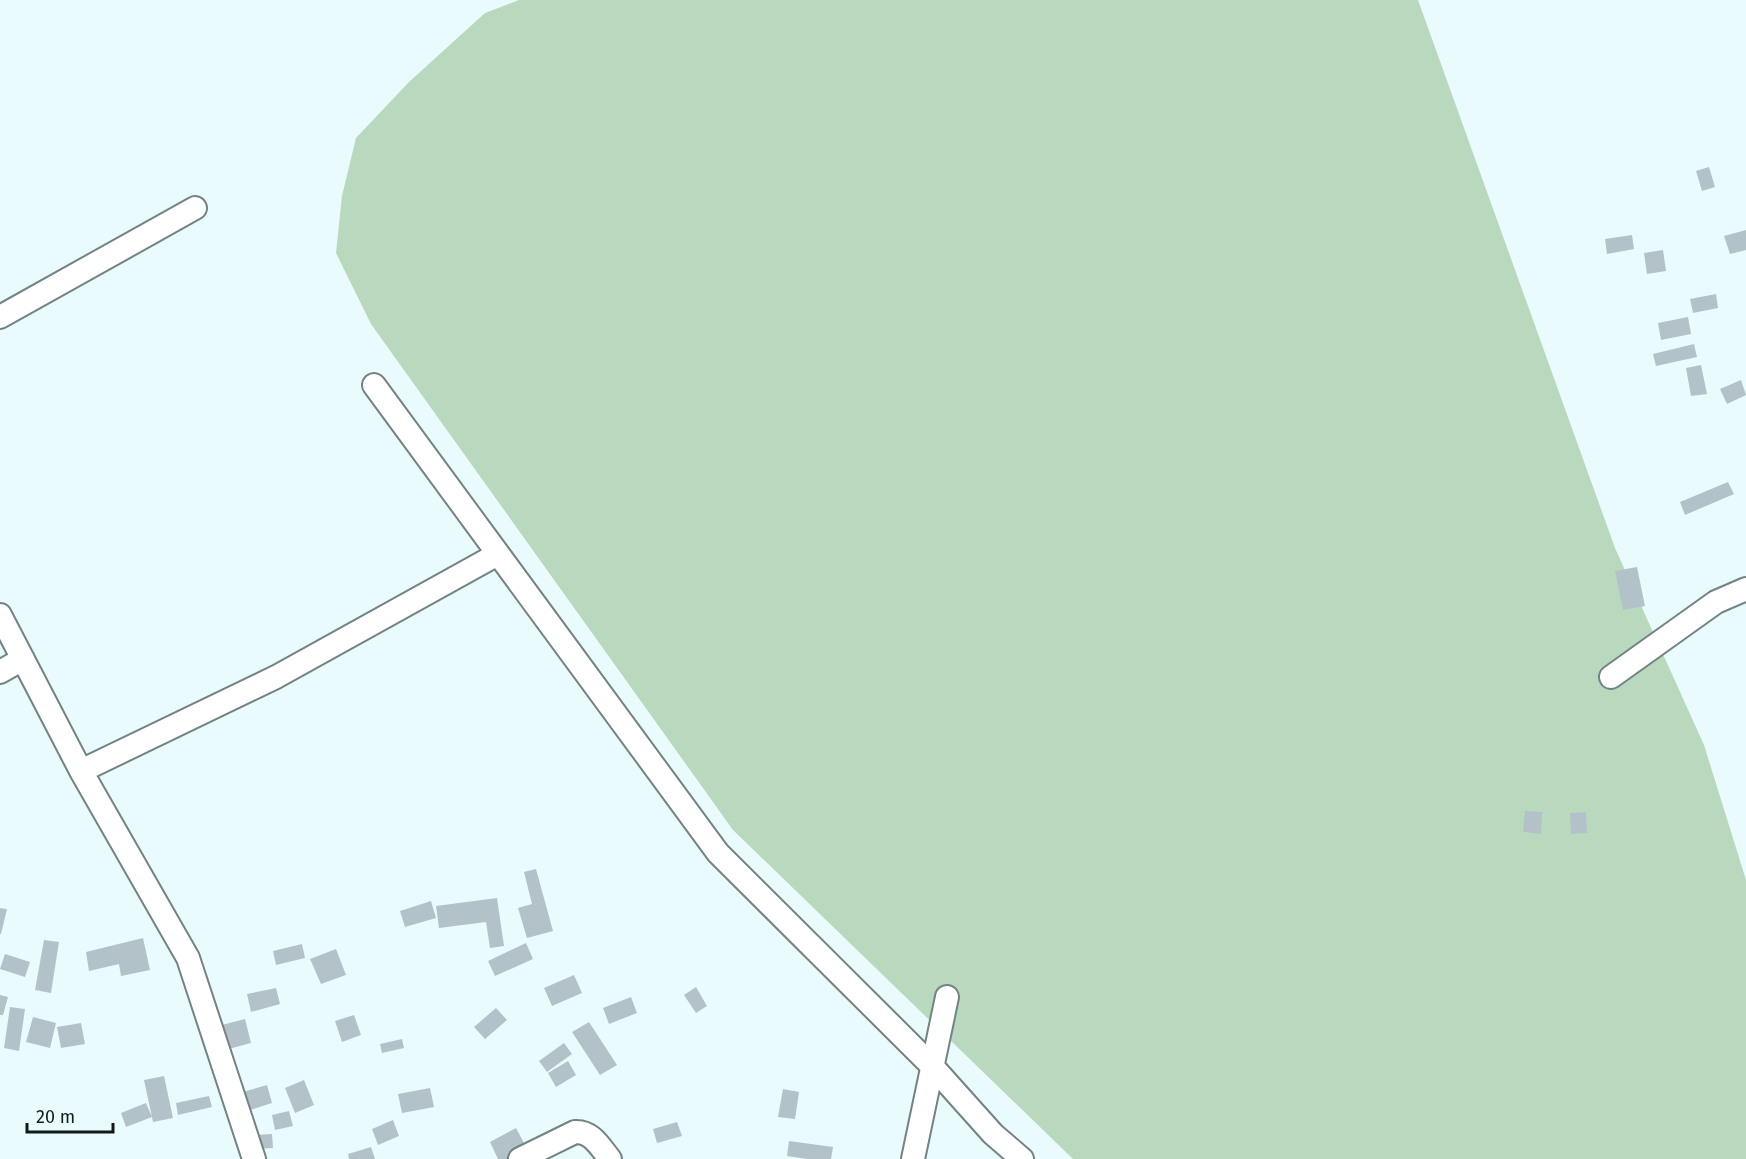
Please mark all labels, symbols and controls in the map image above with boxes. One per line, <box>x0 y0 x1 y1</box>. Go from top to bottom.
scale bar <box>27 1096 112 1134</box>
text: 20 m <box>36 1106 75 1128</box>

